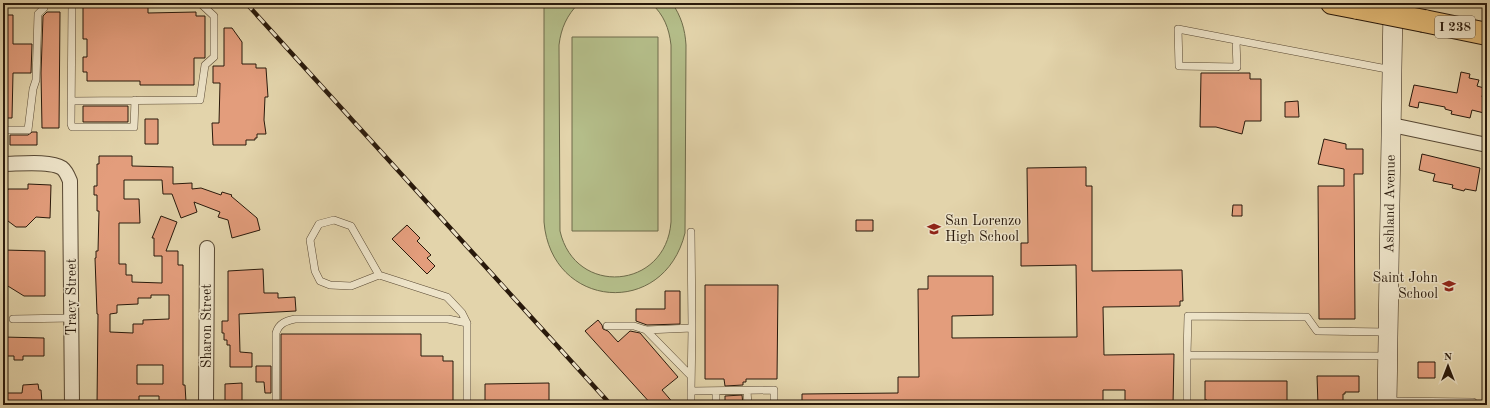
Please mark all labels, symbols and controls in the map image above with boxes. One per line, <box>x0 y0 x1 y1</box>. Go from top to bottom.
road number: I 238 <box>1435 16 1475 38</box>
street label: Ashland Avenue <box>1382 155 1398 253</box>
place label: San Lorenzo High School <box>945 214 1021 244</box>
school or university icon: San Lorenzo High School <box>926 221 942 237</box>
street label: Tracy Street <box>65 258 79 336</box>
place label: Saint John School <box>1373 271 1438 301</box>
school or university icon: Saint John School <box>1441 278 1457 294</box>
street label: Sharon Street <box>200 284 214 368</box>
north arrow <box>1428 346 1468 386</box>
text: N <box>1444 352 1453 363</box>

